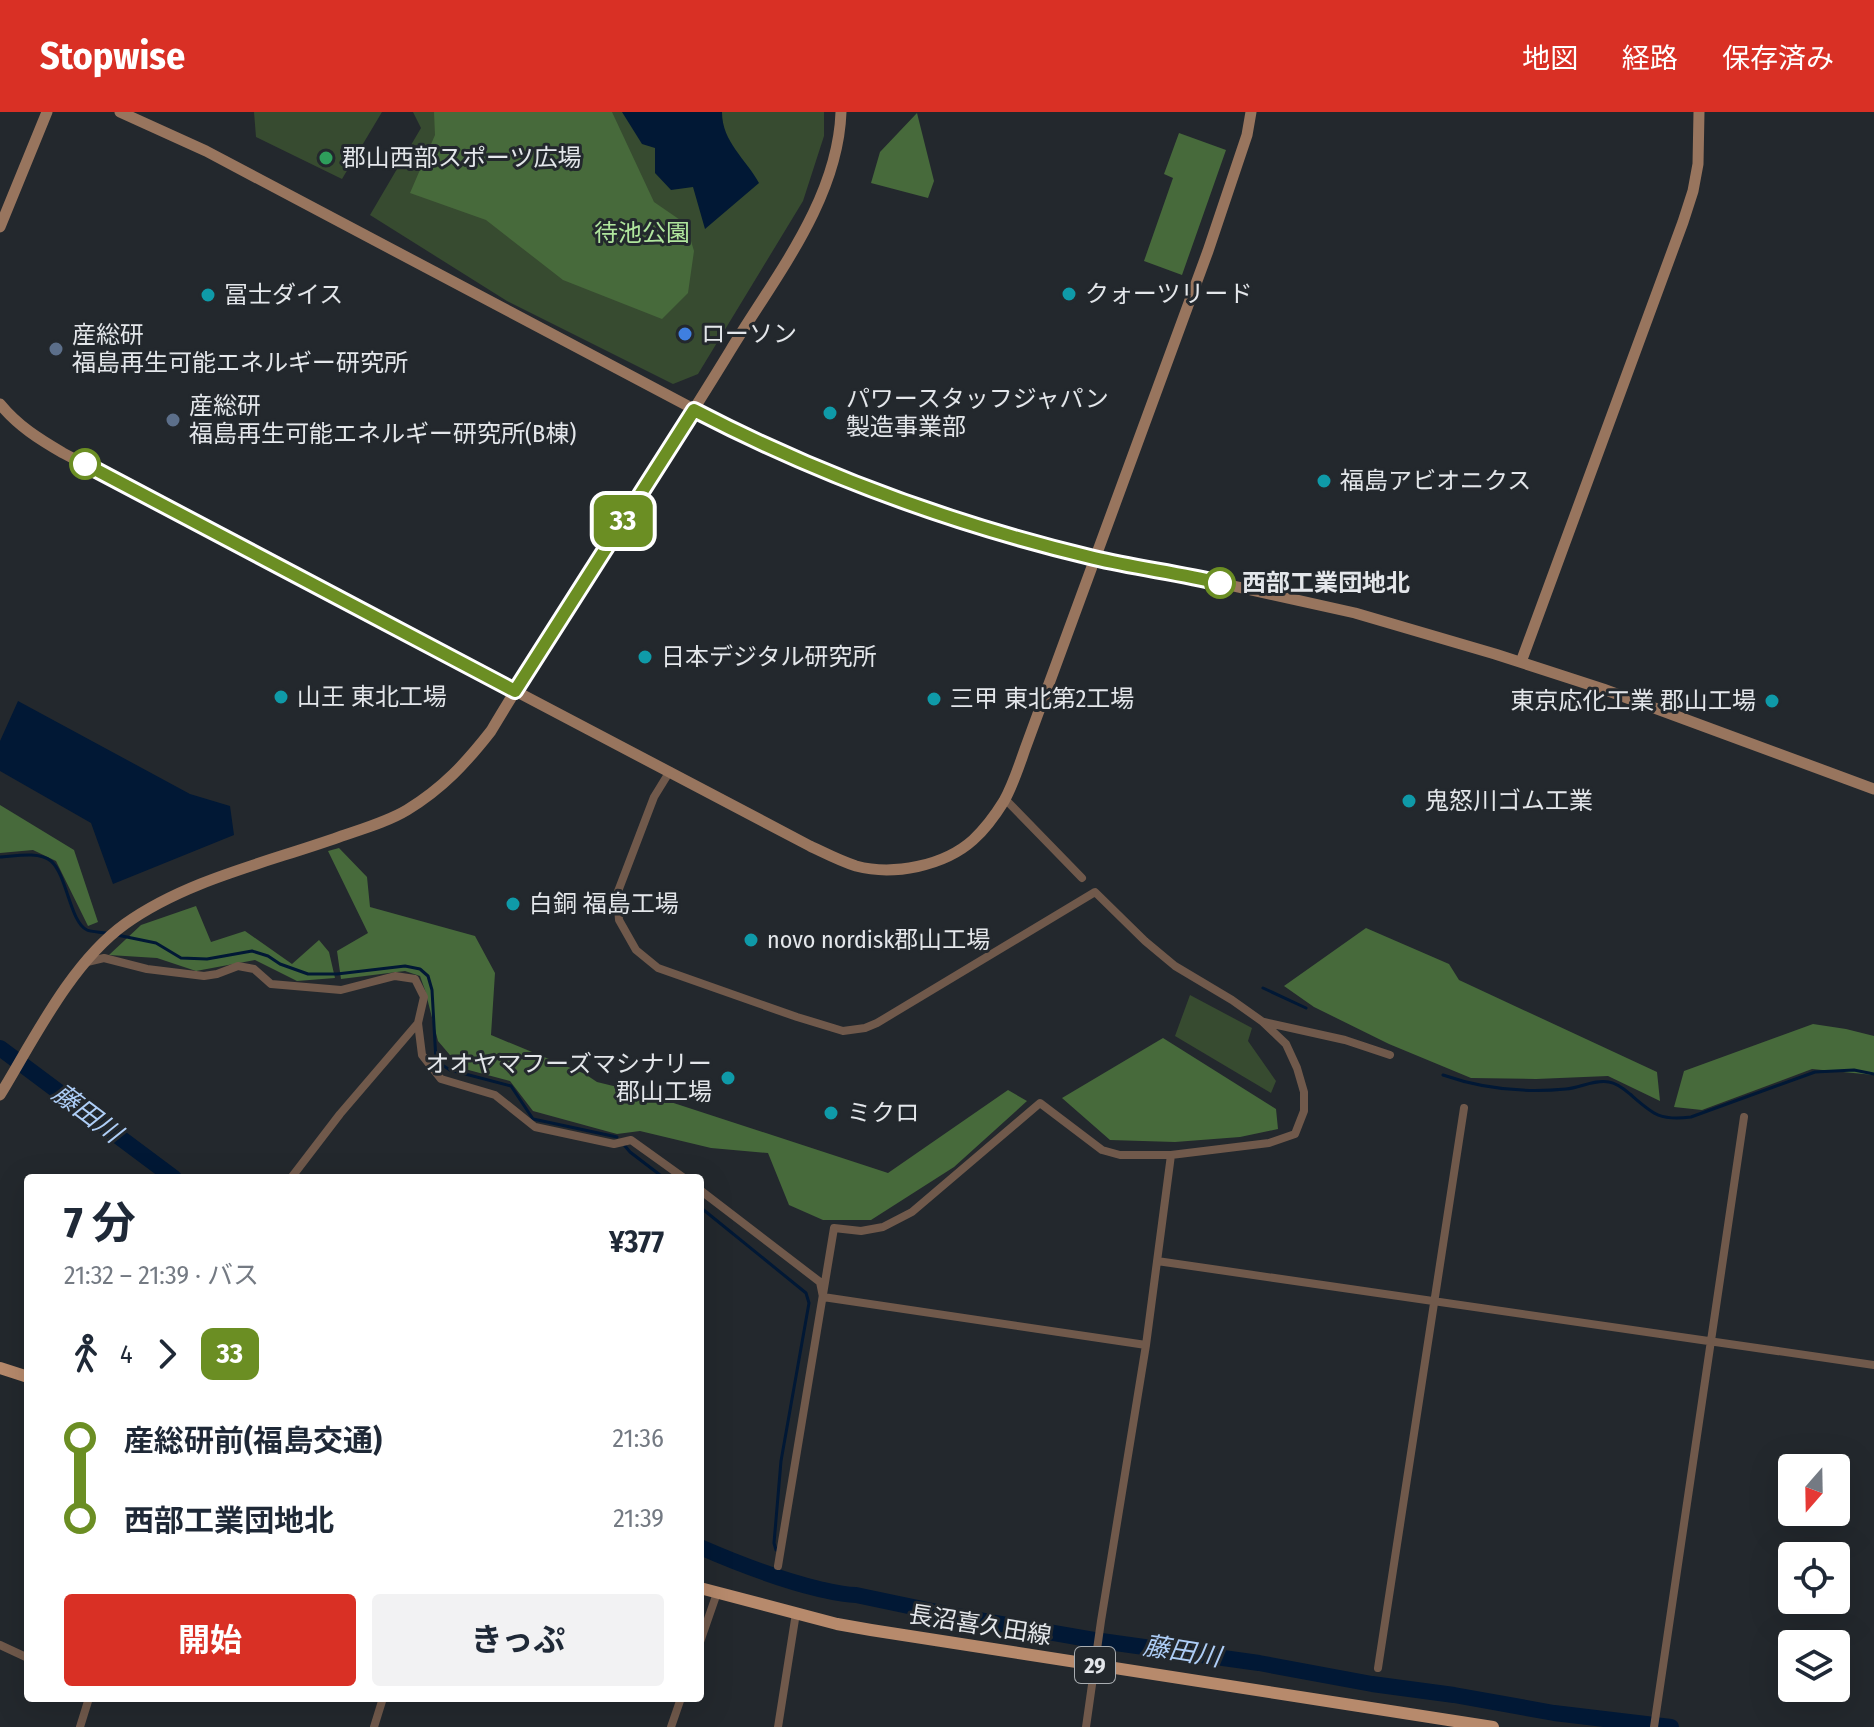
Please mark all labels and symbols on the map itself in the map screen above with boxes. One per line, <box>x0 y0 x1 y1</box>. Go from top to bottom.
place label: 郡山西部スポーツ広場 <box>342 144 582 172</box>
marker: 郡山西部スポーツ広場 <box>317 149 335 167</box>
park label: 待池公園 <box>594 219 690 247</box>
place label: クォーツリード <box>1085 280 1253 308</box>
place label: 冨士ダイス <box>224 281 343 309</box>
marker: クォーツリード <box>1060 285 1078 303</box>
marker: 冨士ダイス <box>199 286 217 304</box>
place label: ローソン <box>701 320 797 348</box>
place label: 産総研 福島再生可能エネルギー研究所 <box>72 321 408 377</box>
marker: ローソン <box>676 325 694 343</box>
marker: 産総研 福島再生可能エネルギー研究所 <box>47 340 65 358</box>
place label: パワースタッフジャパン 製造事業部 <box>846 385 1109 441</box>
place label: 産総研 福島再生可能エネルギー研究所(B棟) <box>189 392 576 448</box>
marker: パワースタッフジャパン 製造事業部 <box>821 404 839 422</box>
marker: 産総研 福島再生可能エネルギー研究所(B棟) <box>164 411 182 429</box>
unlabelled marker <box>70 449 100 479</box>
place label: 福島アビオニクス <box>1340 467 1531 495</box>
marker: 福島アビオニクス <box>1315 472 1333 490</box>
line badge: 33 <box>587 495 659 547</box>
marker: 西部工業団地北 <box>1205 568 1235 598</box>
place label: 西部工業団地北 <box>1242 569 1410 597</box>
place label: 日本デジタル研究所 <box>661 643 877 671</box>
marker: 日本デジタル研究所 <box>636 648 654 666</box>
place label: 山王 東北工場 <box>297 683 447 711</box>
place label: 三甲 東北第2工場 <box>950 685 1134 713</box>
place label: 東京応化工業 郡山工場 <box>1510 687 1756 715</box>
marker: 山王 東北工場 <box>272 688 290 706</box>
marker: 三甲 東北第2工場 <box>925 690 943 708</box>
marker: 東京応化工業 郡山工場 <box>1763 692 1781 710</box>
place label: 鬼怒川ゴム工業 <box>1425 787 1593 815</box>
marker: 鬼怒川ゴム工業 <box>1400 792 1418 810</box>
place label: 白銅 福島工場 <box>529 890 679 918</box>
marker: 白銅 福島工場 <box>504 895 522 913</box>
place label: novo nordisk郡山工場 <box>767 926 990 954</box>
marker: novo nordisk郡山工場 <box>742 931 760 949</box>
place label: オオヤマフーズマシナリー 郡山工場 <box>425 1050 712 1106</box>
marker: オオヤマフーズマシナリー 郡山工場 <box>719 1069 737 1087</box>
water label: 藤田川 <box>46 1078 130 1151</box>
place label: ミクロ <box>847 1099 919 1127</box>
marker: ミクロ <box>822 1104 840 1122</box>
north arrow <box>1778 1454 1850 1526</box>
street label: 長沼喜久田線 <box>907 1600 1053 1650</box>
water label: 藤田川 <box>1141 1630 1226 1673</box>
road number: 29 <box>1075 1647 1115 1683</box>

